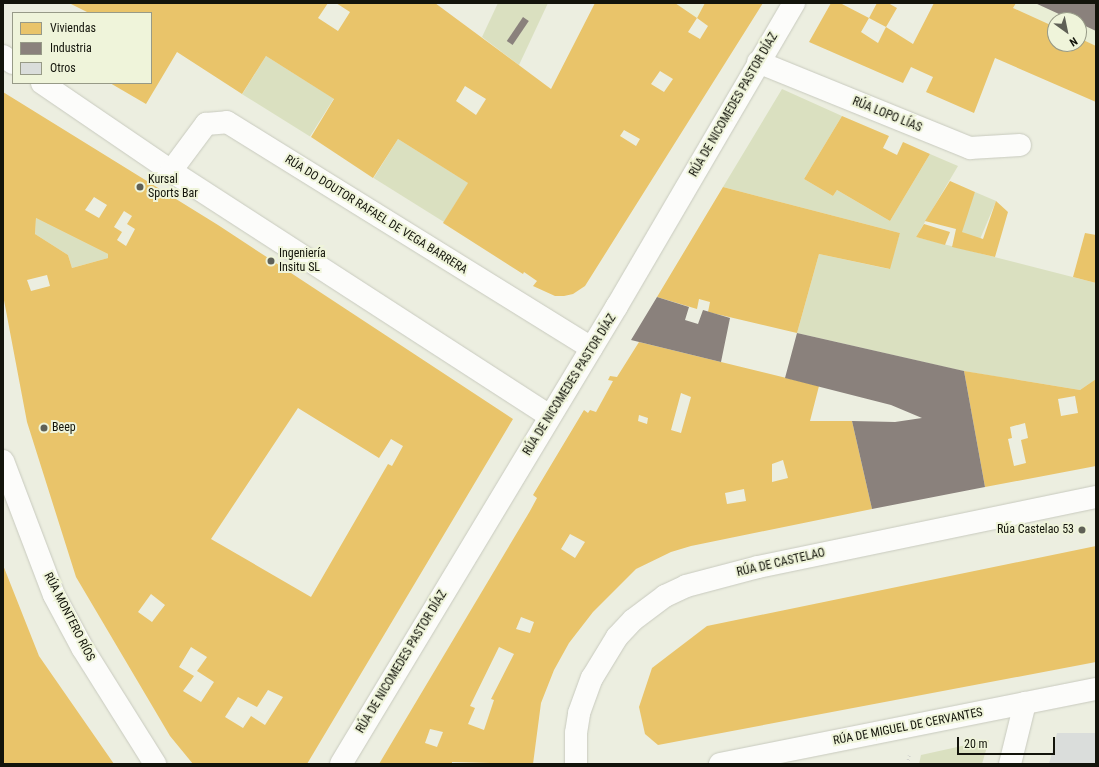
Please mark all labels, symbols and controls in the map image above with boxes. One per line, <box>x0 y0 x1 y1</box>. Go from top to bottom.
legend <box>12 12 152 84</box>
north arrow <box>1047 12 1087 52</box>
text: Viviendas <box>50 21 96 35</box>
street label: RÚA DE NICOMEDES PASTOR DÍAZ <box>687 30 781 180</box>
text: N <box>1067 34 1080 49</box>
text: Industria <box>50 41 92 55</box>
text: Otros <box>50 61 76 75</box>
street label: RÚA LOPO LÍAS <box>850 95 924 135</box>
street label: RÚA DO DOUTOR RAFAEL DE VEGA BARRERA <box>282 153 470 277</box>
place label: Kursal Sports Bar <box>148 173 198 201</box>
marker: Kursal Sports Bar <box>135 182 145 192</box>
place label: Ingeniería Insitu SL <box>279 247 326 275</box>
marker: Ingeniería Insitu SL <box>266 256 276 266</box>
street label: RÚA DE NICOMEDES PASTOR DÍAZ <box>520 312 620 458</box>
place label: Beep <box>52 421 76 435</box>
marker: Beep <box>39 423 49 433</box>
place label: Rúa Castelao 53 <box>997 523 1074 537</box>
marker: Rúa Castelao 53 <box>1077 525 1087 535</box>
street label: RÚA DE CASTELAO <box>735 546 827 580</box>
street label: RÚA MONTERO RÍOS <box>40 570 98 664</box>
street label: RÚA DE NICOMEDES PASTOR DÍAZ <box>354 588 450 736</box>
street label: RÚA DE MIGUEL DE CERVANTES <box>832 705 984 749</box>
scale bar <box>959 729 1057 755</box>
text: 20 m <box>964 737 988 751</box>

